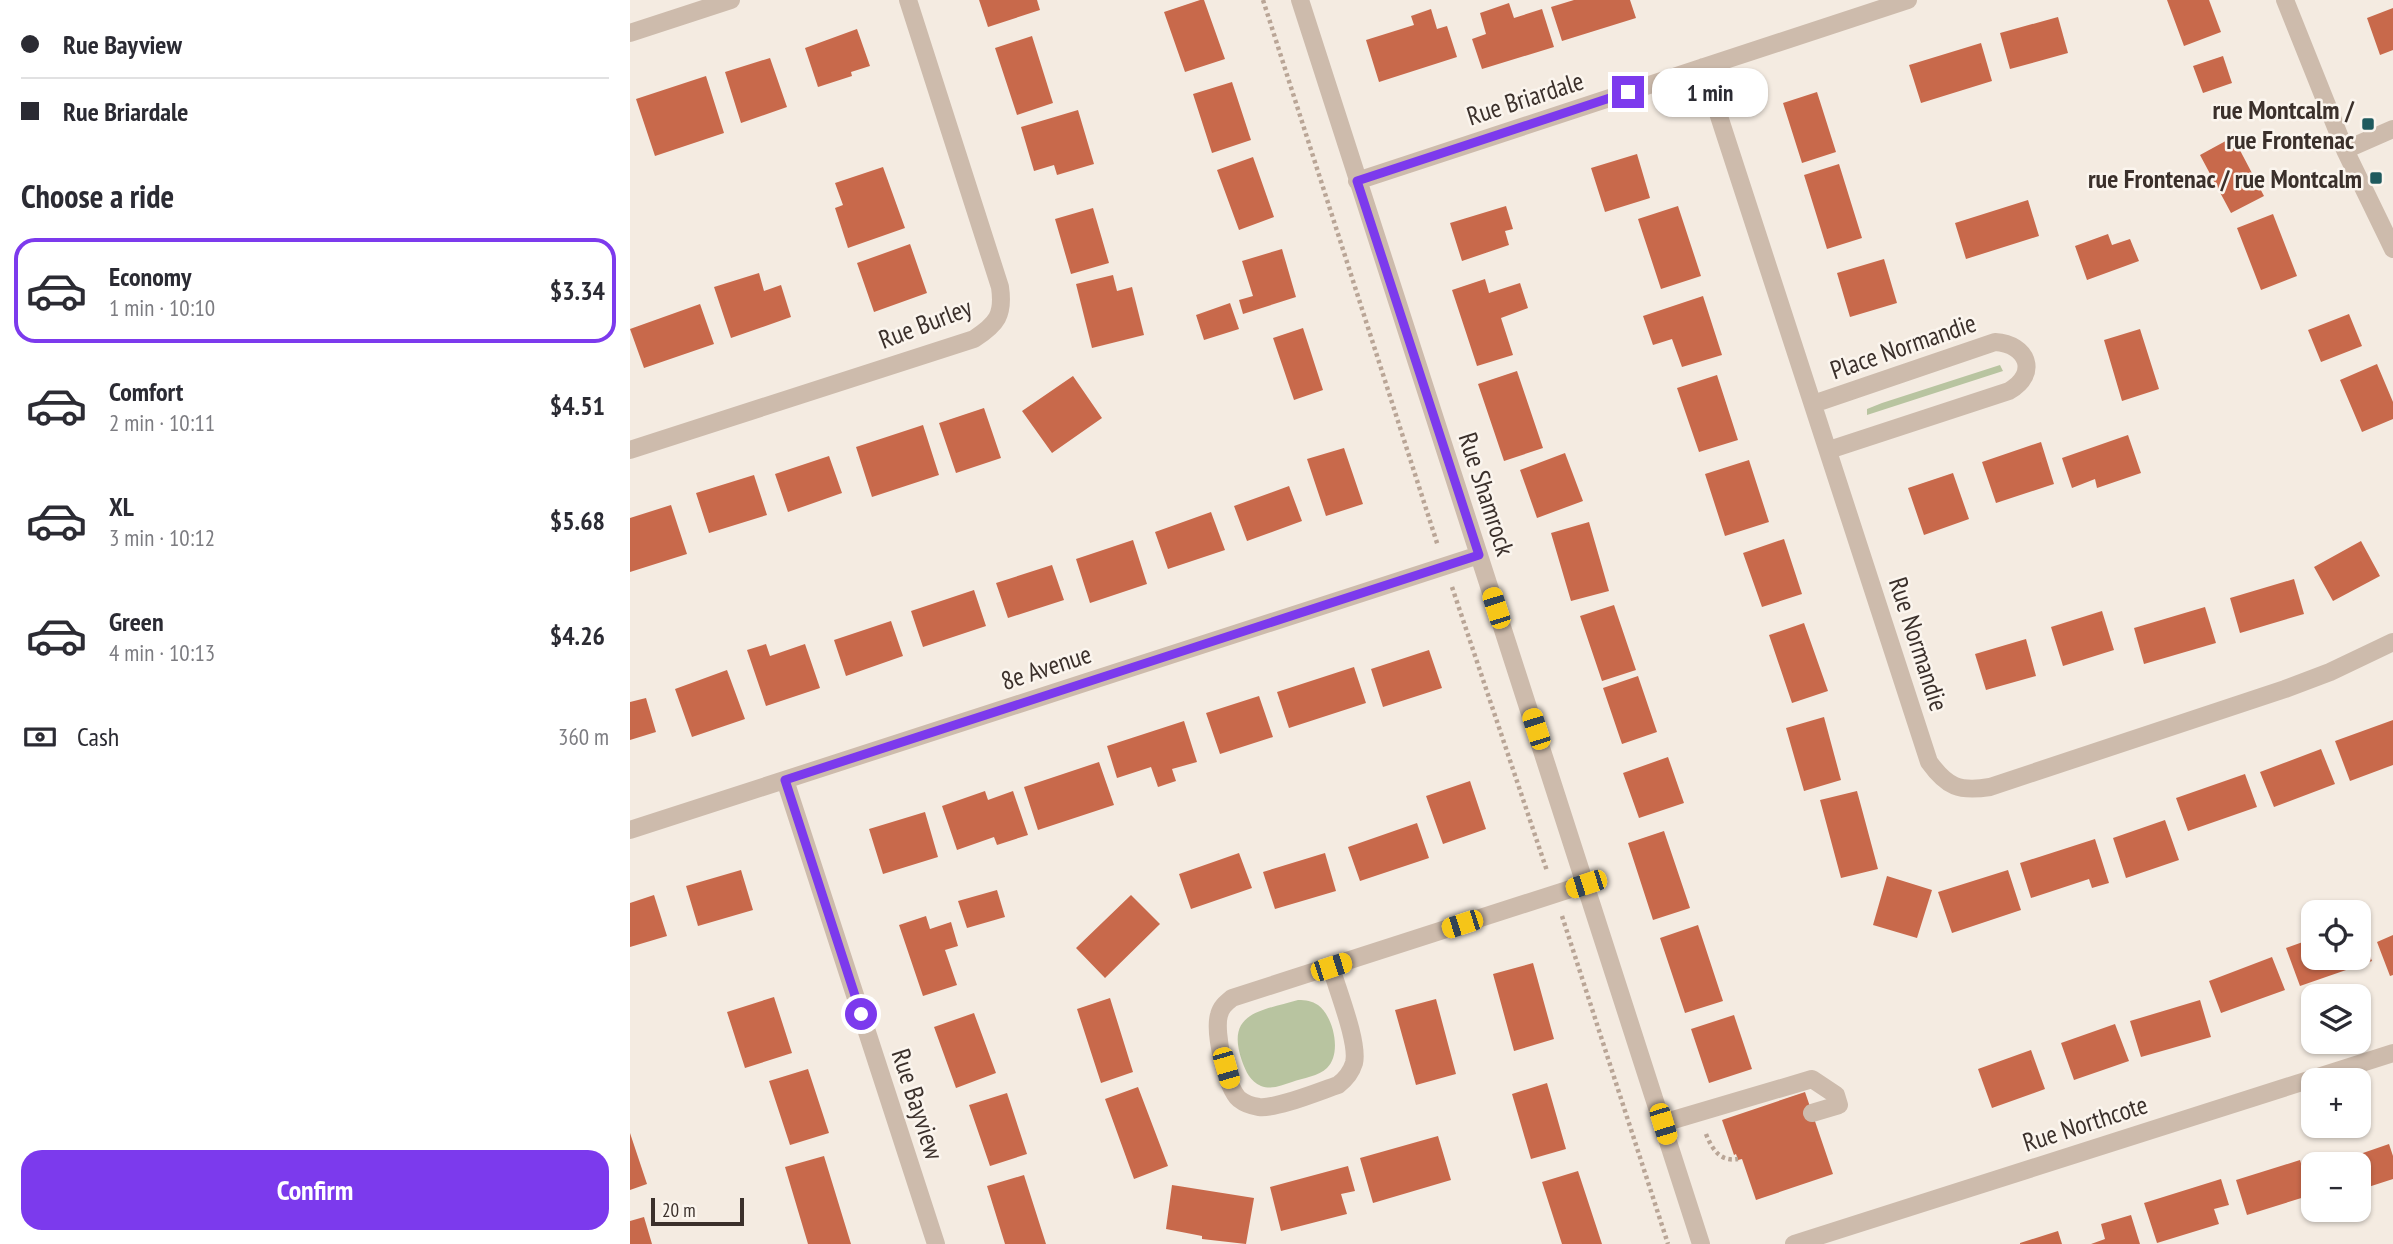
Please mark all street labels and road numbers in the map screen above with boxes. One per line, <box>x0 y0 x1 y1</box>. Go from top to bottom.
street label: Rue Briardale <box>1462 64 1588 132</box>
street label: Rue Burley <box>874 290 976 356</box>
street label: Place Normandie <box>1826 306 1980 386</box>
street label: Rue Shamrock <box>1452 428 1522 560</box>
street label: Rue Normandie <box>1882 573 1956 715</box>
street label: 8e Avenue <box>997 637 1095 697</box>
street label: Rue Bayview <box>885 1045 952 1164</box>
street label: Rue Northcote <box>2018 1087 2152 1159</box>

